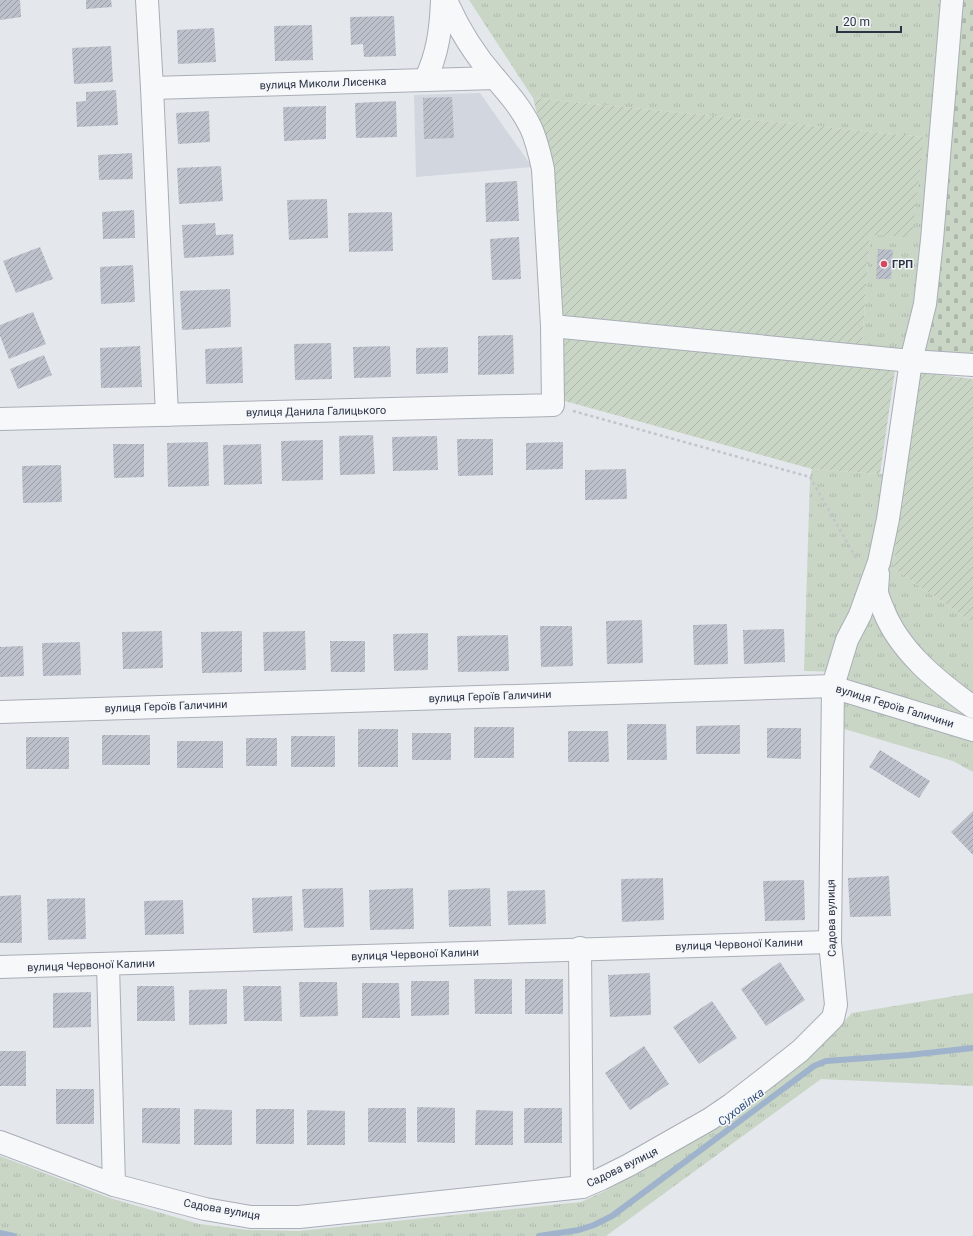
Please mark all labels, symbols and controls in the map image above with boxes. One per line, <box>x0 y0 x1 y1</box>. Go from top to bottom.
scale bar <box>837 8 901 34</box>
text: 20 m <box>843 15 870 29</box>
street label: вулиця Миколи Лисенка <box>259 75 387 92</box>
place label: ГРП <box>892 258 913 271</box>
marker: ГРП <box>879 259 889 269</box>
street label: вулиця Данила Галицького <box>246 404 386 419</box>
street label: вулиця Героїв Галичини <box>834 682 956 731</box>
street label: вулиця Героїв Галичини <box>428 688 552 705</box>
street label: вулиця Героїв Галичини <box>104 698 228 715</box>
street label: Садова вулиця <box>824 879 839 957</box>
street label: вулиця Червоної Калини <box>675 936 803 953</box>
street label: вулиця Червоної Калини <box>351 946 479 963</box>
street label: вулиця Червоної Калини <box>27 957 155 974</box>
water label: Суховілка <box>715 1085 767 1129</box>
street label: Садова вулиця <box>584 1145 660 1190</box>
street label: Садова вулиця <box>183 1196 261 1223</box>

